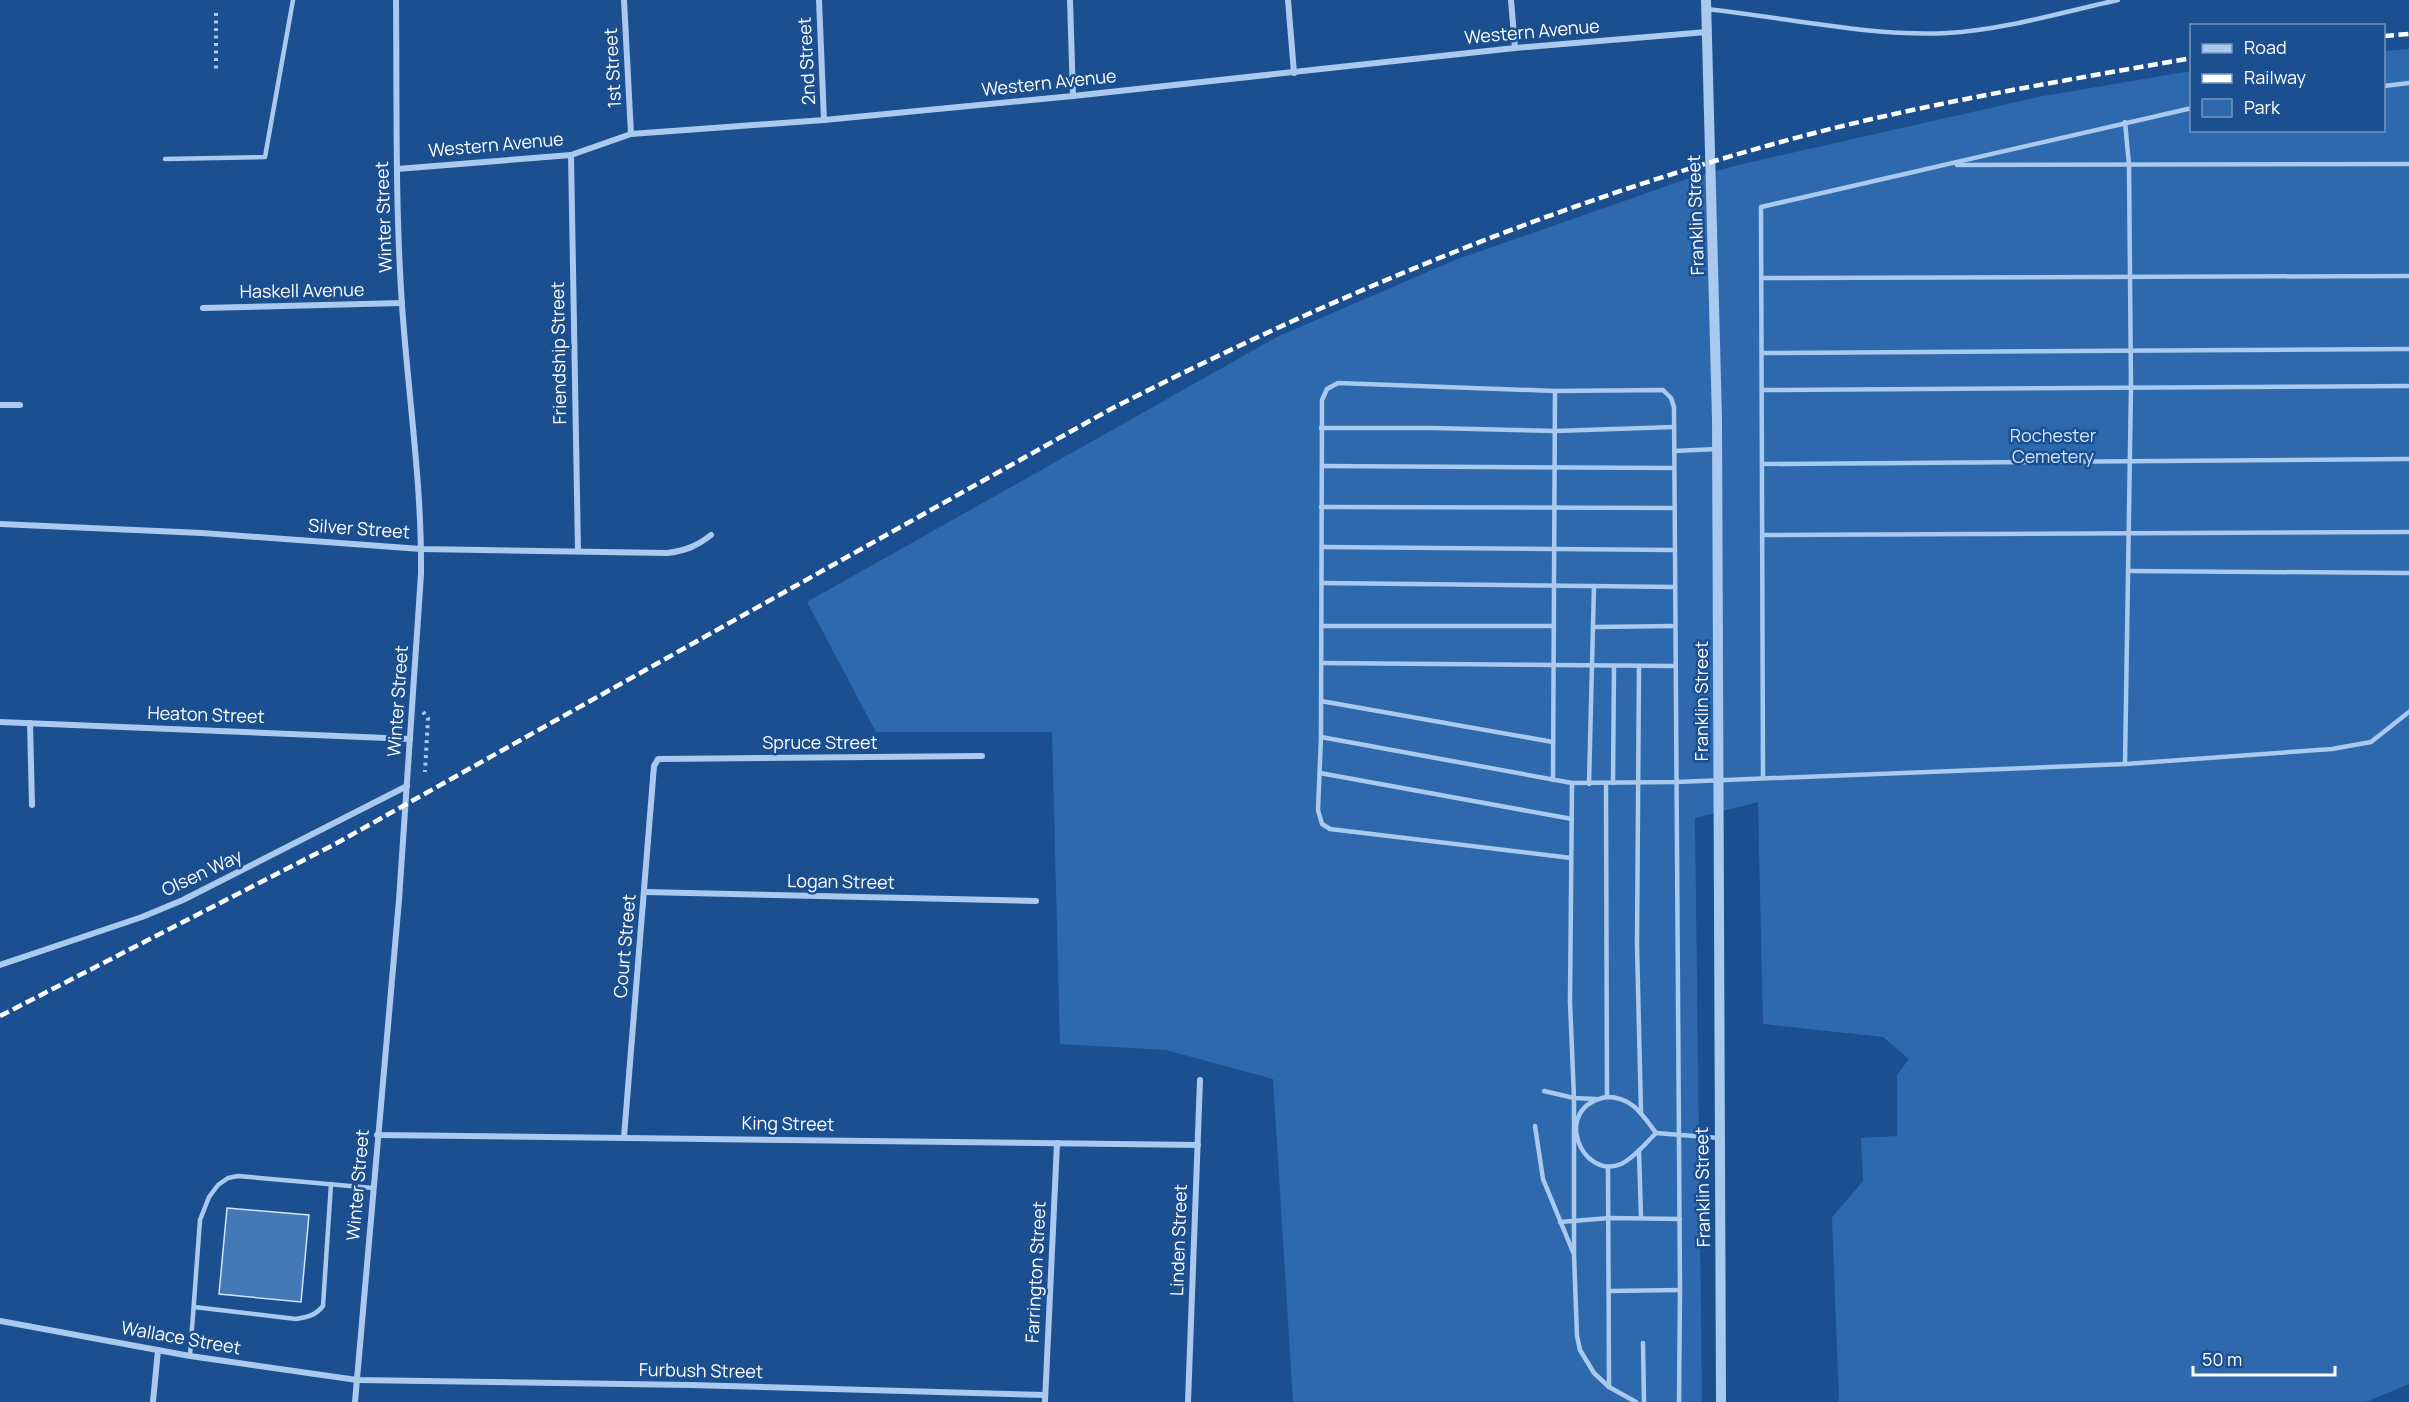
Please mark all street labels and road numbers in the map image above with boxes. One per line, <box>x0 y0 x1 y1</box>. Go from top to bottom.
street label: Western Avenue <box>1463 13 1600 49</box>
street label: 2nd Street <box>792 16 820 106</box>
street label: 1st Street <box>598 27 626 109</box>
street label: Western Avenue <box>980 63 1118 101</box>
street label: Western Avenue <box>427 126 564 162</box>
street label: Franklin Street <box>1681 154 1709 276</box>
street label: Winter Street <box>369 161 397 273</box>
street label: Haskell Avenue <box>239 277 365 303</box>
street label: Friendship Street <box>545 281 571 425</box>
street label: Silver Street <box>307 512 411 544</box>
street label: Franklin Street <box>1689 641 1713 761</box>
street label: Winter Street <box>381 644 413 757</box>
street label: Heaton Street <box>147 700 265 728</box>
street label: Spruce Street <box>762 730 878 754</box>
street label: Olsen Way <box>157 843 246 901</box>
street label: Logan Street <box>787 868 895 894</box>
street label: Court Street <box>608 893 641 999</box>
street label: King Street <box>741 1110 835 1136</box>
street label: Franklin Street <box>1689 1127 1715 1247</box>
street label: Winter Street <box>340 1128 374 1242</box>
street label: Linden Street <box>1164 1184 1192 1296</box>
street label: Farrington Street <box>1019 1200 1051 1343</box>
street label: Wallace Street <box>119 1315 243 1359</box>
street label: Furbush Street <box>639 1357 763 1383</box>

